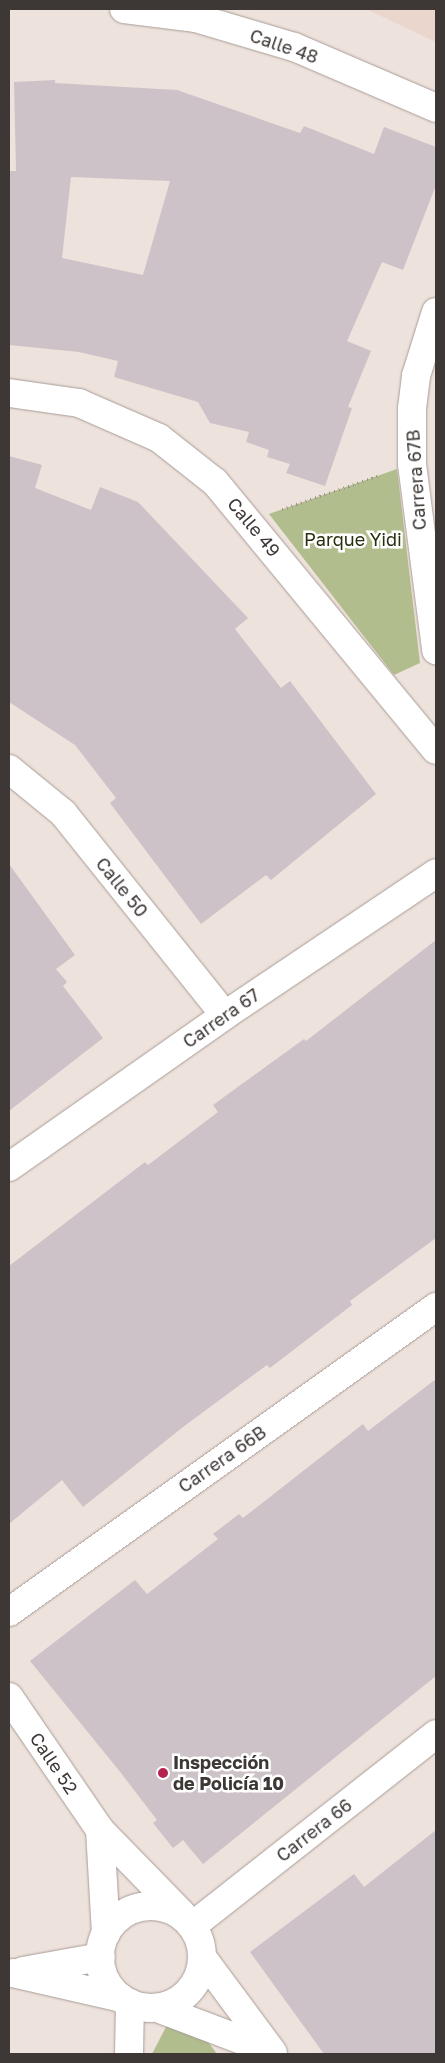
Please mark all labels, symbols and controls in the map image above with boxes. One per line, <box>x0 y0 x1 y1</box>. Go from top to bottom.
street label: Calle 48 <box>247 24 321 68</box>
street label: Carrera 67B <box>402 429 430 531</box>
street label: Calle 49 <box>223 493 285 561</box>
park label: Parque Yidi <box>304 528 402 550</box>
street label: Calle 50 <box>91 853 153 921</box>
street label: Carrera 67 <box>178 984 264 1052</box>
street label: Carrera 66B <box>174 1421 270 1497</box>
street label: Calle 52 <box>26 1728 82 1798</box>
place label: Inspección de Policía 10 <box>173 1752 284 1795</box>
marker: Inspección de Policía 10 <box>157 1767 169 1779</box>
street label: Carrera 66 <box>272 1794 356 1866</box>

